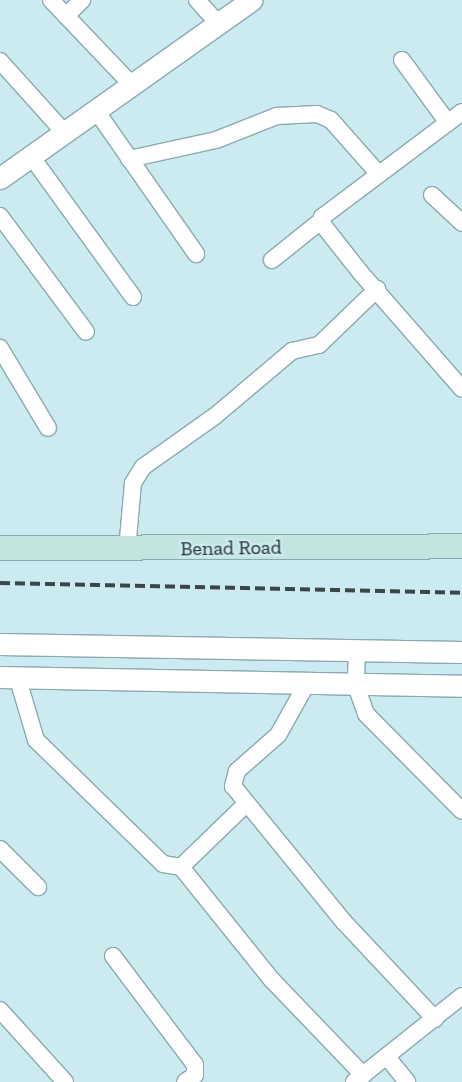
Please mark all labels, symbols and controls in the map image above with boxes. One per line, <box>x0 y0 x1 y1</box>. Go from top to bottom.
street label: Benad Road <box>180 535 282 561</box>

